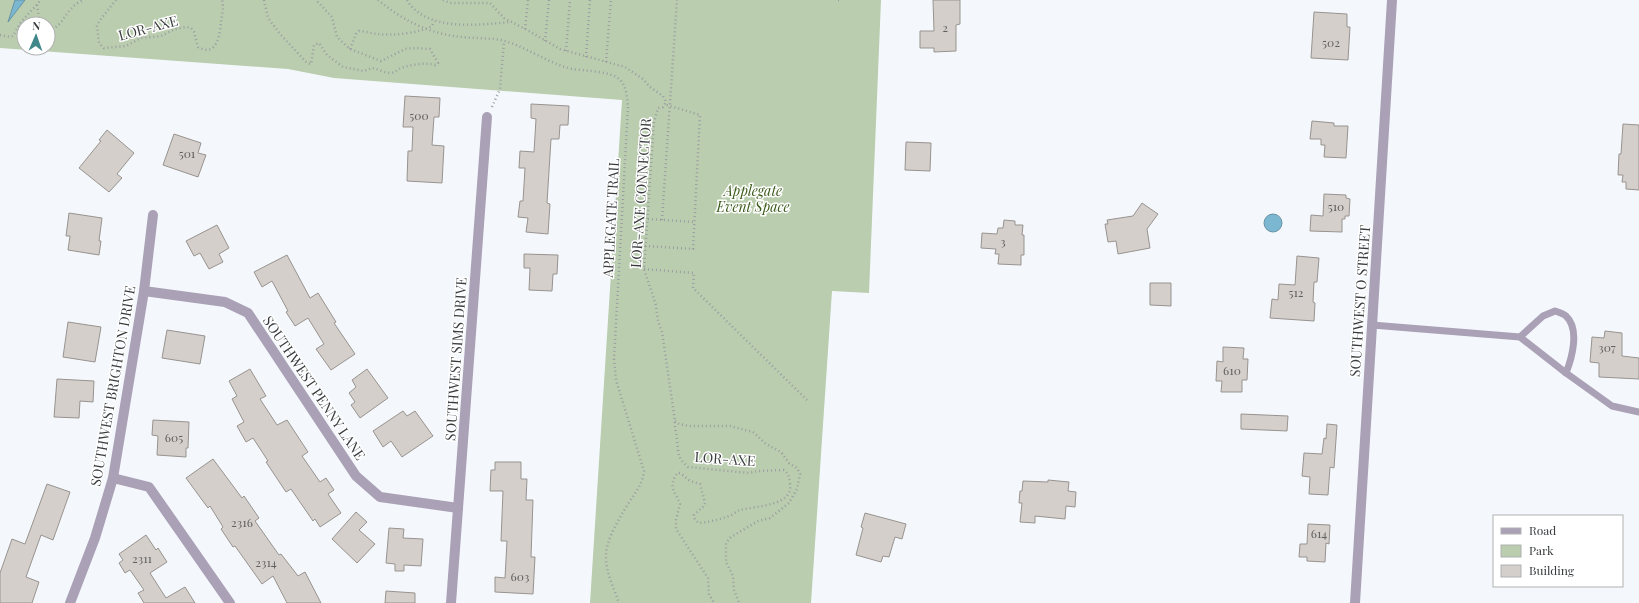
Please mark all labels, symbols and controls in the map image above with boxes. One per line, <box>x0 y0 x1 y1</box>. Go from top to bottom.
street label: LOR-AXE <box>116 10 180 45</box>
north arrow <box>16 16 56 56</box>
text: N <box>32 18 41 33</box>
house number: 2 <box>942 19 948 35</box>
house number: 502 <box>1322 34 1340 50</box>
house number: 500 <box>409 107 429 123</box>
street label: LOR-AXE CONNECTOR <box>626 117 655 268</box>
house number: 501 <box>179 145 196 161</box>
street label: APPLEGATE TRAIL <box>598 158 623 279</box>
park label: Applegate Event Space <box>715 181 790 216</box>
house number: 510 <box>1328 198 1344 214</box>
street label: SOUTHWEST O STREET <box>1345 224 1374 378</box>
house number: 3 <box>1000 233 1006 249</box>
street label: SOUTHWEST SIMS DRIVE <box>440 277 471 441</box>
street label: SOUTHWEST BRIGHTON DRIVE <box>85 284 140 488</box>
house number: 512 <box>1288 284 1304 300</box>
street label: SOUTHWEST PENNY LANE <box>259 312 370 464</box>
house number: 307 <box>1598 339 1616 355</box>
house number: 610 <box>1223 362 1241 378</box>
house number: 605 <box>165 429 183 445</box>
street label: LOR-AXE <box>694 447 756 470</box>
house number: 2316 <box>231 514 253 530</box>
legend <box>1493 515 1623 587</box>
text: Road <box>1529 522 1556 538</box>
house number: 614 <box>1311 525 1327 541</box>
text: Park <box>1529 542 1554 558</box>
house number: 2311 <box>132 550 153 566</box>
house number: 2314 <box>255 554 277 570</box>
text: Building <box>1529 562 1575 578</box>
house number: 603 <box>511 568 529 584</box>

